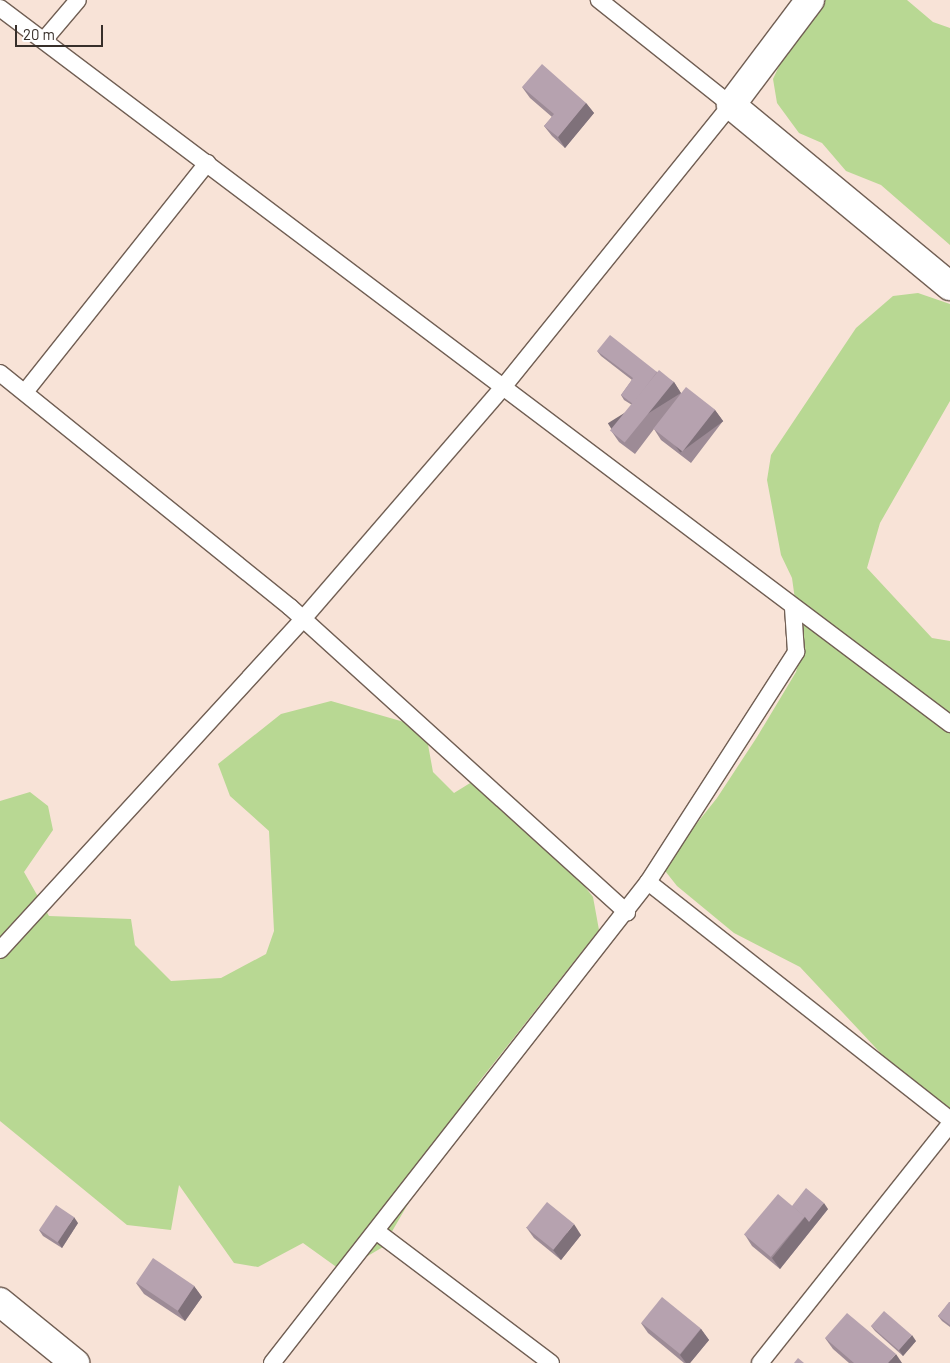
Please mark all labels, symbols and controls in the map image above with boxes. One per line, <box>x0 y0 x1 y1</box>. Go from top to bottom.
scale bar <box>18 15 105 47</box>
text: 20 m <box>23 25 55 43</box>

